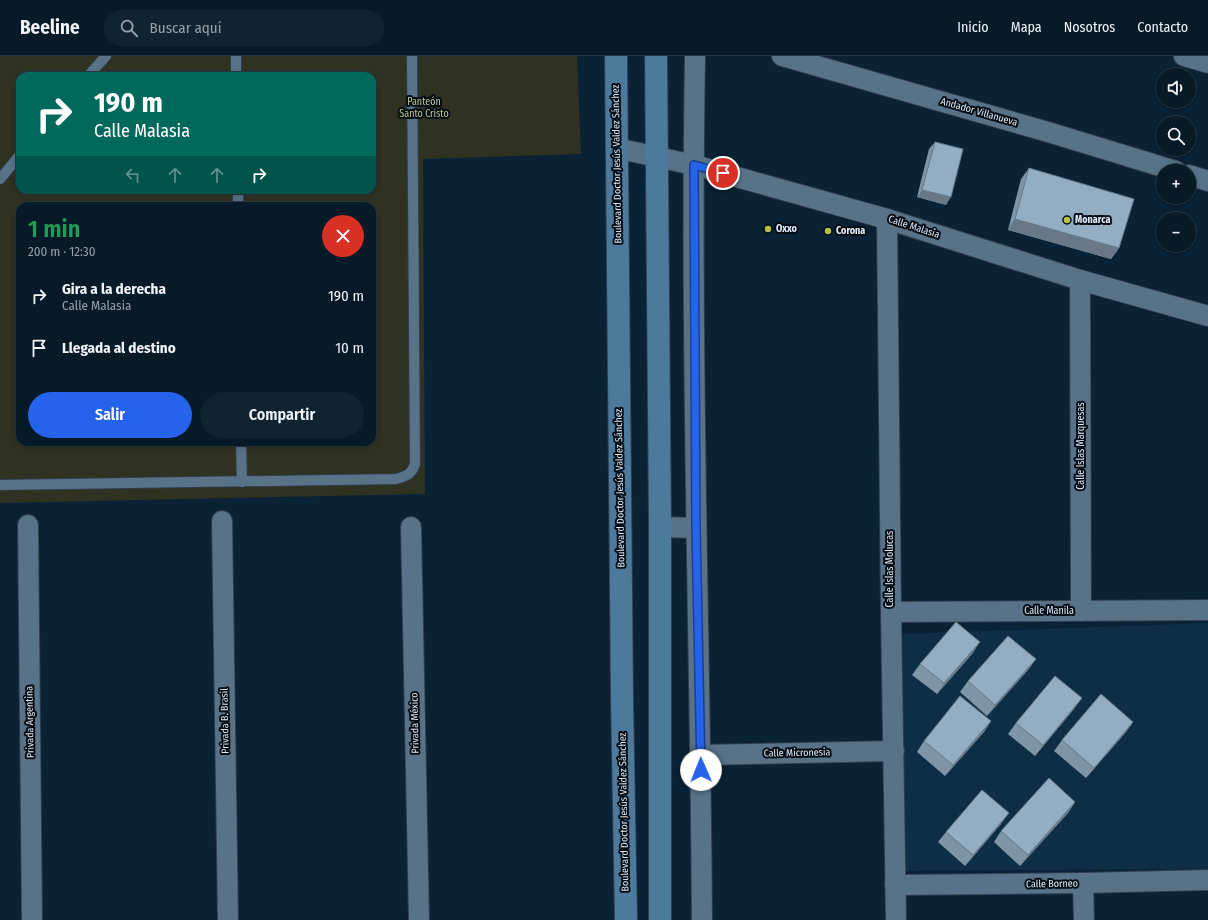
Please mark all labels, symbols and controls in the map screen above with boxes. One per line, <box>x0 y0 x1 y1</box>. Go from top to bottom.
search box <box>104 10 384 46</box>
text: Beeline <box>20 16 80 39</box>
icon: search <box>118 17 140 39</box>
text: Buscar aquí <box>150 19 221 37</box>
text: Inicio <box>957 19 989 36</box>
text: Mapa <box>1011 19 1042 36</box>
text: Nosotros <box>1064 19 1115 36</box>
text: Contacto <box>1137 19 1188 36</box>
map controls <box>1156 68 1196 252</box>
button: sound <box>1156 68 1196 108</box>
street label: Boulevard Doctor Jesús Valdez Sánchez <box>609 84 624 244</box>
text: 190 m <box>94 86 163 119</box>
icon: right <box>28 88 80 140</box>
street label: Andador Villanueva <box>939 95 1019 129</box>
park label: Panteón Santo Cristo <box>399 96 449 120</box>
button: search <box>1156 116 1196 156</box>
text: Calle Malasia <box>94 120 190 142</box>
pin <box>706 156 740 190</box>
icon: arrive <box>712 162 734 184</box>
icon: left <box>122 164 144 186</box>
icon: ahead <box>164 164 186 186</box>
icon: ahead <box>206 164 228 186</box>
icon: right <box>248 164 270 186</box>
button: + <box>1156 164 1196 204</box>
button: − <box>1156 212 1196 252</box>
street label: Calle Malasia <box>887 213 941 241</box>
place label: Monarca <box>1075 214 1110 226</box>
text: 1 min <box>28 215 80 243</box>
button: close <box>322 215 364 257</box>
marker: Monarca <box>1062 215 1072 225</box>
place label: Oxxo <box>776 223 797 235</box>
marker: Oxxo <box>763 224 773 234</box>
place label: Corona <box>836 225 865 237</box>
marker: Corona <box>823 226 833 236</box>
text: 200 m · 12:30 <box>28 244 96 259</box>
text: Gira a la derecha <box>62 280 166 298</box>
icon: right <box>28 285 50 307</box>
text: 190 m <box>328 287 364 305</box>
text: Calle Malasia <box>62 298 131 313</box>
icon: arrive <box>28 337 50 359</box>
text: Llegada al destino <box>62 339 176 357</box>
text: 10 m <box>335 339 364 357</box>
button: Salir <box>28 392 192 438</box>
button: Compartir <box>200 392 364 438</box>
street label: Calle Islas Marquesas <box>1075 402 1087 490</box>
street label: Boulevard Doctor Jesús Valdez Sánchez <box>612 408 627 568</box>
street label: Calle Islas Molucas <box>884 531 896 607</box>
street label: Calle Manila <box>1024 605 1074 617</box>
street label: Privada Argentina <box>23 686 37 758</box>
street label: Privada B. Brasil <box>218 688 232 754</box>
street label: Privada México <box>408 692 422 754</box>
street label: Boulevard Doctor Jesús Valdez Sánchez <box>616 732 631 892</box>
street label: Calle Micronesia <box>764 746 830 760</box>
position arrow <box>680 749 722 791</box>
street label: Calle Borneo <box>1026 878 1078 890</box>

